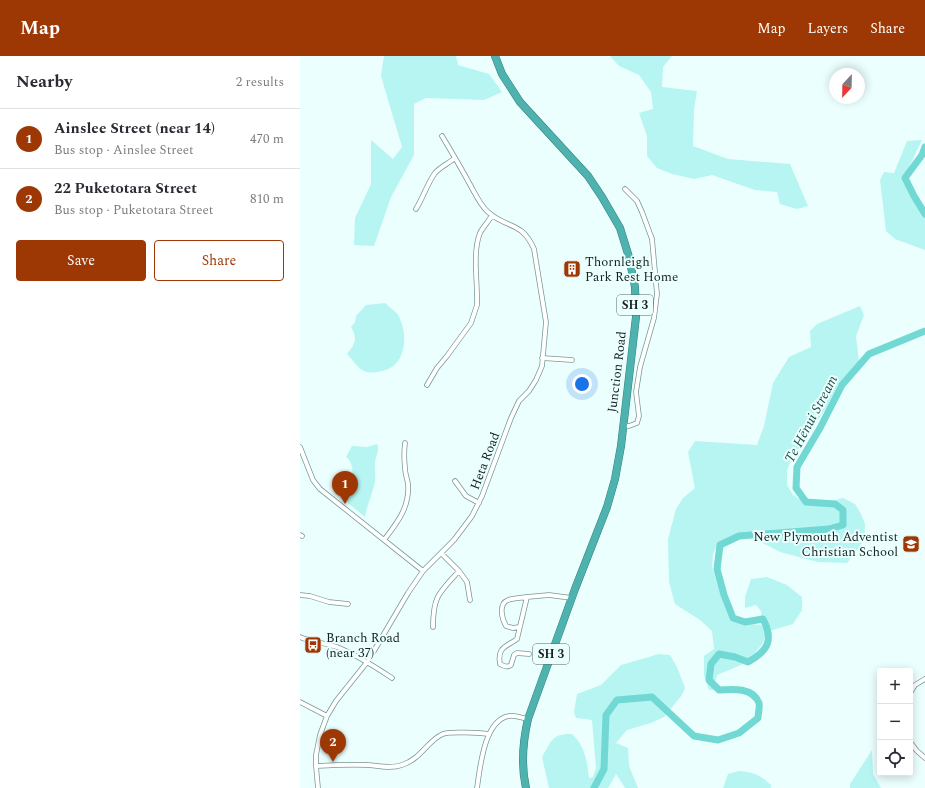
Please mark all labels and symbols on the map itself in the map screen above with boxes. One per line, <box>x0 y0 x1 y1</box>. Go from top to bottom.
north arrow <box>829 68 865 104</box>
place label: Thornleigh Park Rest Home <box>585 252 678 287</box>
building icon: Thornleigh Park Rest Home <box>562 259 582 279</box>
road number: SH 3 <box>617 295 653 315</box>
street label: Junction Road <box>602 330 632 414</box>
water label: Te Hēnui Stream <box>779 371 843 467</box>
your location <box>572 374 592 394</box>
street label: Heta Road <box>465 429 505 493</box>
pin: 1 <box>332 471 358 504</box>
place label: New Plymouth Adventist Christian School <box>753 527 898 562</box>
school or university icon: New Plymouth Adventist Christian School <box>901 534 921 554</box>
place label: Branch Road (near 37) <box>326 628 400 663</box>
bus stop icon: Branch Road (near 37) <box>303 635 323 655</box>
road number: SH 3 <box>533 644 569 664</box>
pin: 2 <box>320 729 346 762</box>

